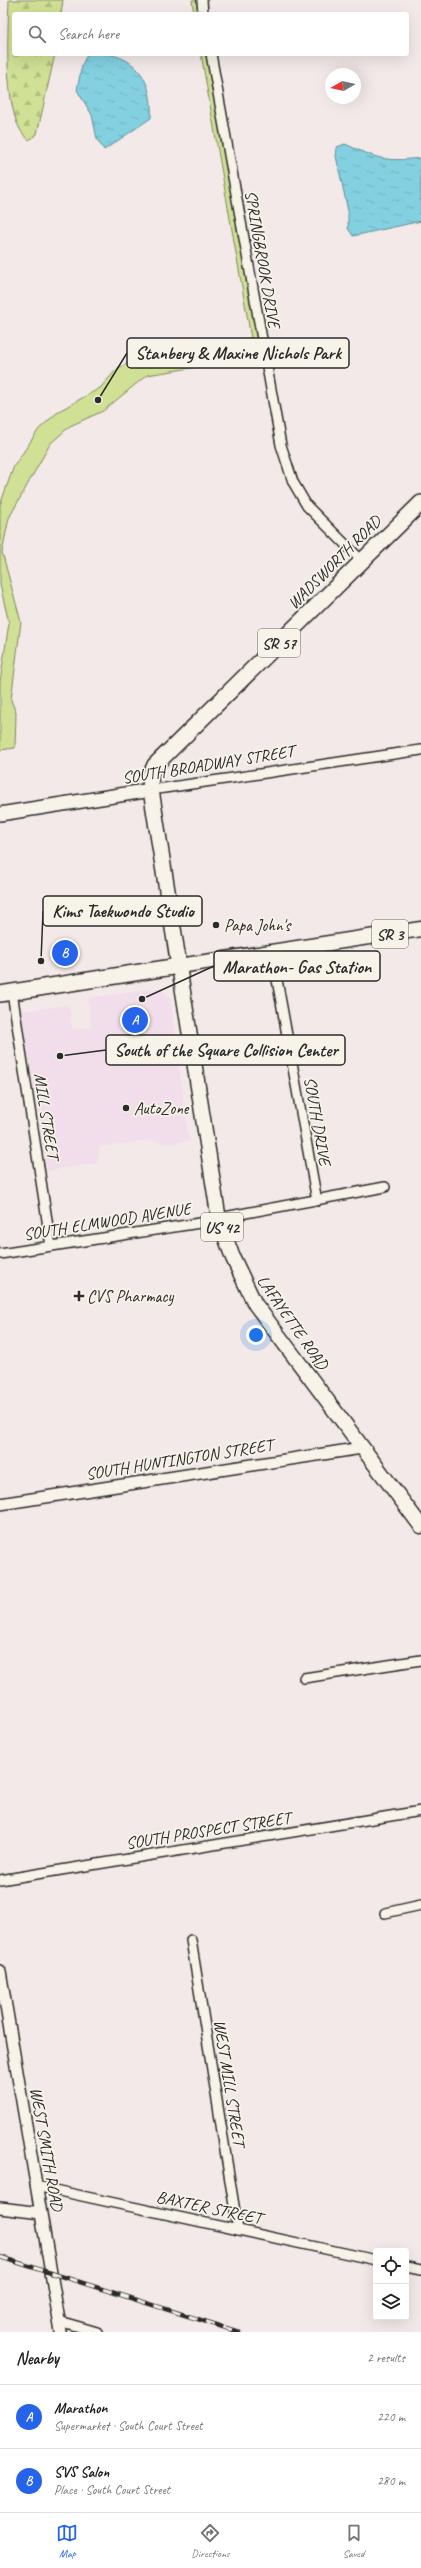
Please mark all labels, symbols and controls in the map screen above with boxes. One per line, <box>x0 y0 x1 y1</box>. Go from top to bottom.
search box <box>12 12 409 56</box>
icon: search <box>26 23 48 45</box>
text: Search here <box>58 25 119 44</box>
north arrow <box>325 68 361 104</box>
street label: SPRINGBROOK DRIVE <box>240 189 285 332</box>
callout: Stanbery & Maxine Nichols Park <box>127 338 349 368</box>
text: Stanbery & Maxine Nichols Park <box>135 342 343 364</box>
street label: WADSWORTH ROAD <box>283 510 387 613</box>
road number: SR 57 <box>258 629 300 657</box>
street label: SOUTH BROADWAY STREET <box>121 740 300 788</box>
callout: Kims Taekwondo Studio <box>43 896 202 926</box>
text: Kims Taekwondo Studio <box>52 900 195 922</box>
place label: Papa John's <box>224 915 293 936</box>
marker: Papa John's <box>211 920 221 930</box>
road number: SR 3 <box>372 920 408 948</box>
pin: B <box>52 938 78 968</box>
callout: Marathon- Gas Station <box>214 951 380 981</box>
text: Marathon- Gas Station <box>223 956 372 978</box>
pin: A <box>122 1005 148 1035</box>
callout: South of the Square Collision Center <box>106 1035 345 1065</box>
text: South of the Square Collision Center <box>114 1039 340 1061</box>
street label: MILL STREET <box>29 1072 64 1164</box>
street label: SOUTH DRIVE <box>299 1075 336 1169</box>
place label: AutoZone <box>134 1098 190 1119</box>
marker: AutoZone <box>121 1103 131 1113</box>
street label: SOUTH ELMWOOD AVENUE <box>22 1197 195 1245</box>
road number: US 42 <box>201 1213 243 1241</box>
street label: LAFAYETTE ROAD <box>252 1271 334 1375</box>
place label: CVS Pharmacy <box>87 1286 174 1307</box>
marker: CVS Pharmacy <box>74 1291 84 1301</box>
your location <box>246 1325 266 1345</box>
street label: SOUTH HUNTINGTON STREET <box>84 1434 278 1485</box>
street label: SOUTH PROSPECT STREET <box>124 1807 295 1854</box>
street label: WEST MILL STREET <box>209 2018 250 2151</box>
street label: WEST SMITH ROAD <box>25 2086 68 2214</box>
street label: BAXTER STREET <box>154 2186 267 2230</box>
map controls <box>373 2248 409 2320</box>
button: locate <box>373 2248 409 2284</box>
button: layers <box>373 2284 409 2320</box>
text: Nearby <box>16 2348 59 2369</box>
text: 2 results <box>367 2350 405 2366</box>
text: Marathon <box>54 2399 107 2418</box>
text: A <box>26 2409 32 2425</box>
text: 220 m <box>377 2409 405 2425</box>
text: Supermarket · South Court Street <box>54 2418 203 2434</box>
text: SVS Salon <box>54 2463 109 2482</box>
text: B <box>26 2473 32 2489</box>
text: 280 m <box>377 2473 405 2489</box>
text: Place · South Court Street <box>54 2482 170 2498</box>
tab: Map <box>56 2522 78 2560</box>
tab: Directions <box>191 2522 230 2560</box>
tab: Saved <box>343 2522 365 2560</box>

